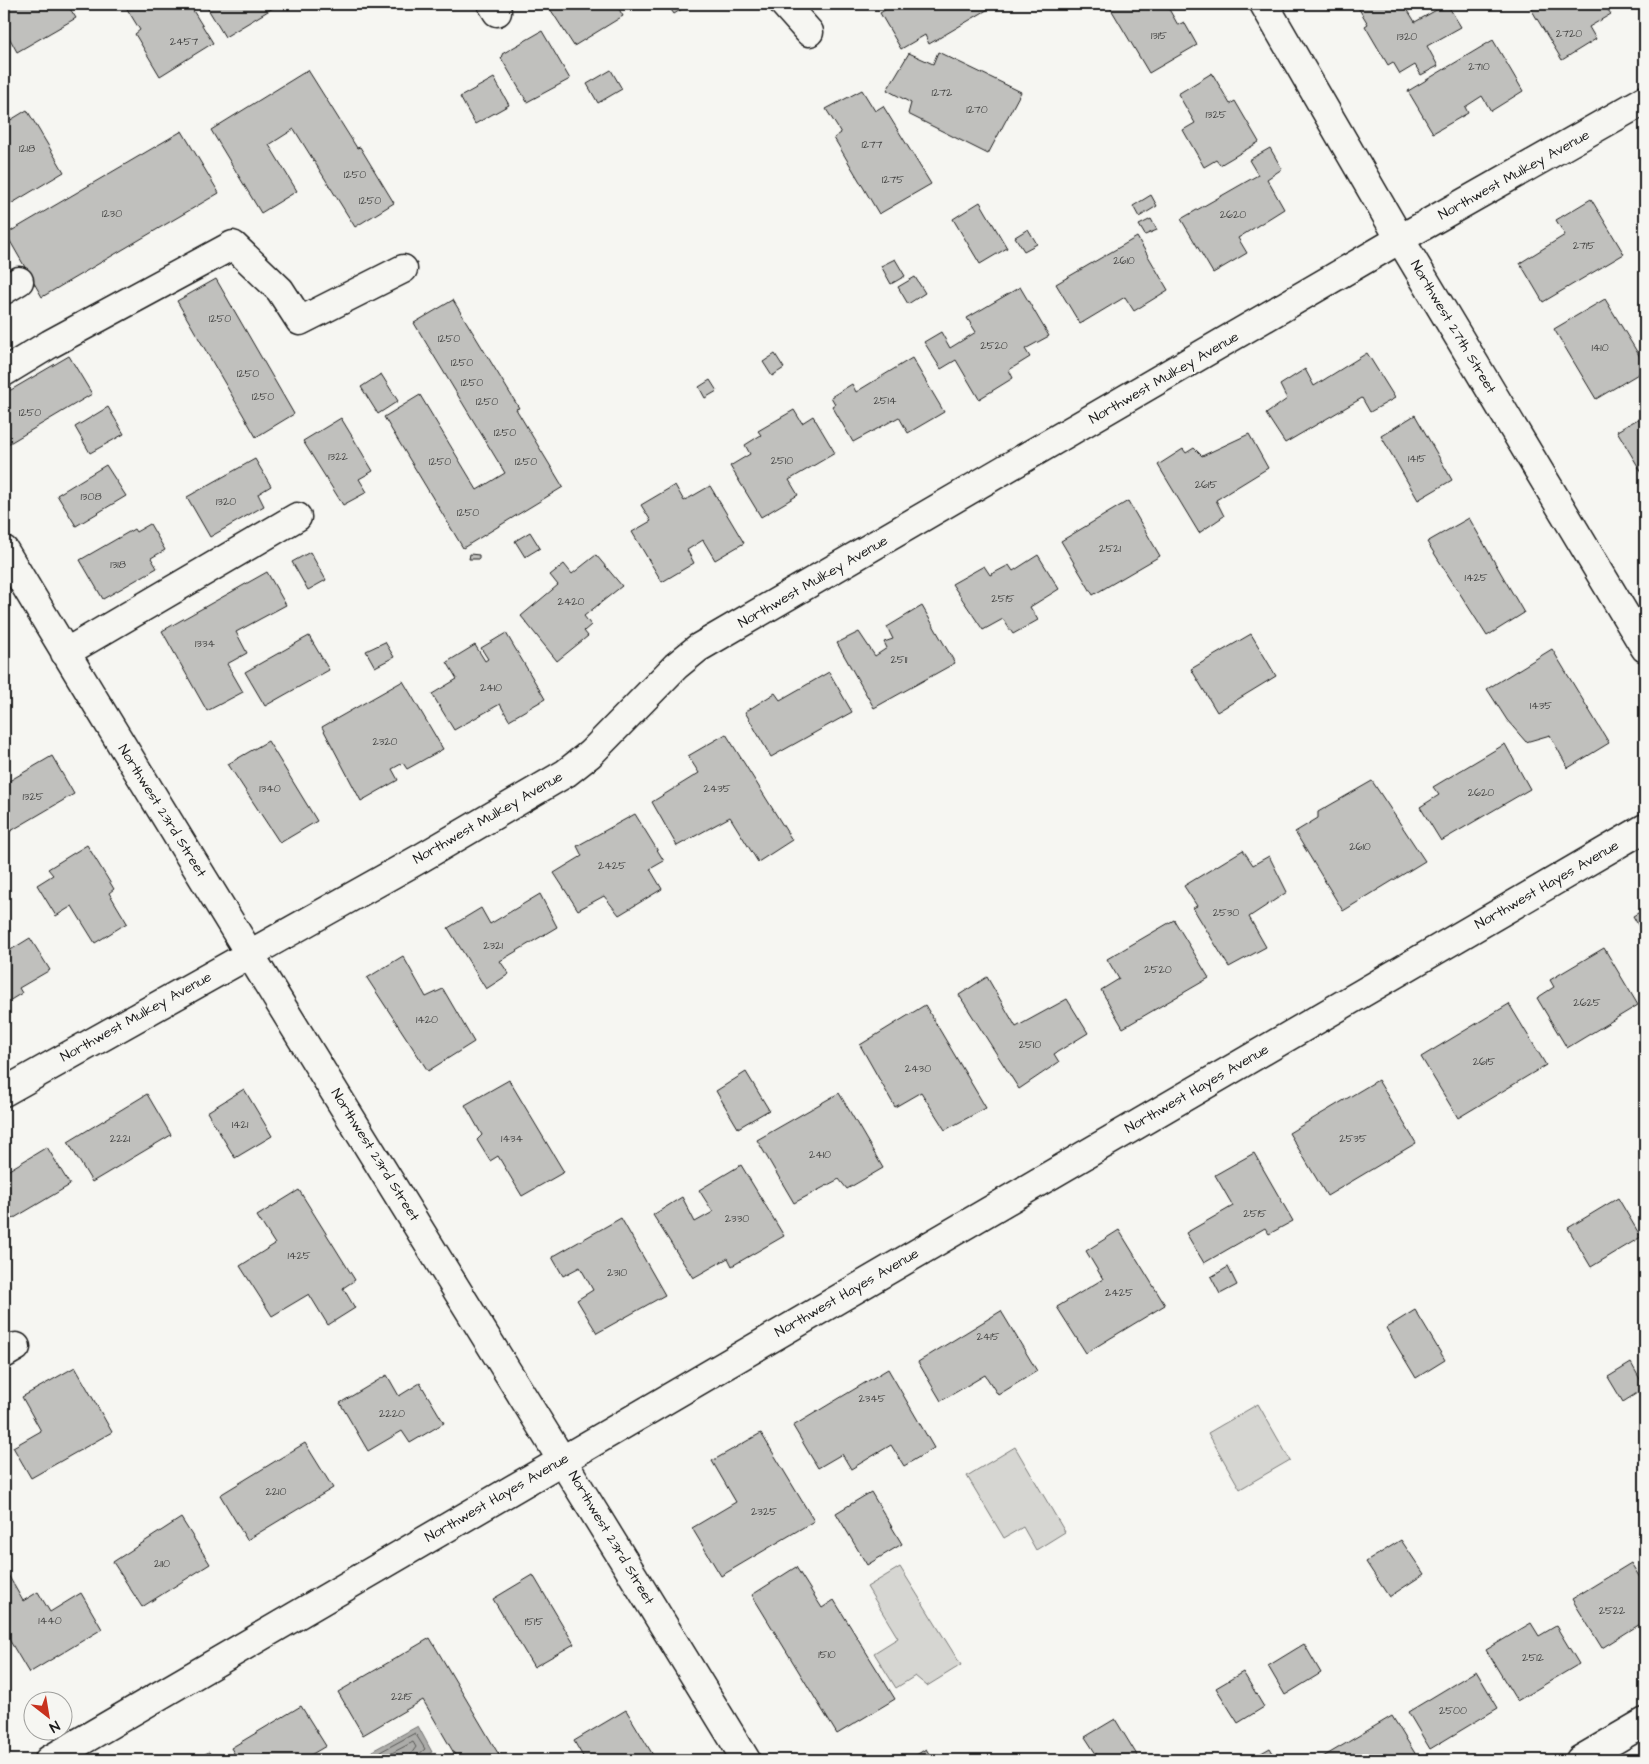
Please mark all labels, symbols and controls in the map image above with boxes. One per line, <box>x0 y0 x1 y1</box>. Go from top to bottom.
house number: 2720 <box>1556 26 1582 41</box>
house number: 1315 <box>1151 28 1167 43</box>
house number: 1320 <box>1397 29 1417 44</box>
house number: 2457 <box>170 34 198 49</box>
house number: 2710 <box>1468 59 1490 74</box>
house number: 1272 <box>932 85 953 100</box>
house number: 1270 <box>966 102 988 117</box>
house number: 1325 <box>1205 107 1227 122</box>
street label: Northwest Mulkey Avenue <box>1435 125 1594 225</box>
house number: 1277 <box>861 137 883 152</box>
house number: 1218 <box>19 141 35 156</box>
house number: 1250 <box>344 167 366 182</box>
house number: 1275 <box>882 172 904 187</box>
house number: 1250 <box>359 193 381 208</box>
house number: 1230 <box>102 206 122 221</box>
house number: 2620 <box>1220 207 1246 222</box>
house number: 2715 <box>1573 238 1595 253</box>
house number: 2610 <box>1113 253 1135 268</box>
street label: Northwest 27th Street <box>1405 257 1501 398</box>
house number: 1250 <box>209 311 231 326</box>
street label: Northwest Mulkey Avenue <box>1085 327 1243 429</box>
house number: 1250 <box>438 331 460 346</box>
house number: 2520 <box>980 338 1008 353</box>
house number: 1410 <box>1591 340 1609 355</box>
house number: 1250 <box>451 355 473 370</box>
house number: 1250 <box>237 366 259 381</box>
house number: 1250 <box>461 375 483 390</box>
house number: 1250 <box>252 389 274 404</box>
house number: 2514 <box>874 393 897 408</box>
house number: 1250 <box>476 394 498 409</box>
house number: 1250 <box>19 405 41 420</box>
house number: 1250 <box>494 425 516 440</box>
house number: 1322 <box>328 449 349 464</box>
house number: 1415 <box>1408 451 1426 466</box>
house number: 2510 <box>771 453 793 468</box>
house number: 1250 <box>429 454 451 469</box>
house number: 1250 <box>515 454 537 469</box>
house number: 2615 <box>1195 477 1217 492</box>
house number: 1308 <box>80 489 102 504</box>
house number: 1320 <box>216 494 236 509</box>
house number: 1250 <box>457 505 479 520</box>
street label: Northwest Mulkey Avenue <box>734 531 892 633</box>
house number: 2521 <box>1099 541 1121 556</box>
house number: 1318 <box>110 557 126 572</box>
house number: 1425 <box>1465 570 1488 585</box>
house number: 2515 <box>991 591 1015 606</box>
house number: 2420 <box>557 594 585 609</box>
house number: 1334 <box>195 636 216 651</box>
house number: 2511 <box>891 652 908 667</box>
house number: 2410 <box>480 680 502 695</box>
house number: 1435 <box>1530 698 1552 713</box>
house number: 2320 <box>372 734 398 749</box>
street label: Northwest 23rd Street <box>113 741 211 881</box>
street label: Northwest Mulkey Avenue <box>409 767 567 869</box>
house number: 1340 <box>259 781 281 796</box>
house number: 2435 <box>703 781 731 796</box>
house number: 2620 <box>1468 785 1494 800</box>
house number: 1325 <box>22 789 44 804</box>
street label: Northwest Hayes Avenue <box>1471 835 1623 934</box>
house number: 2610 <box>1349 839 1371 854</box>
house number: 2425 <box>598 858 626 873</box>
house number: 2530 <box>1213 905 1239 920</box>
house number: 2321 <box>483 938 503 953</box>
house number: 2520 <box>1144 962 1172 977</box>
street label: Northwest Mulkey Avenue <box>57 967 216 1067</box>
house number: 2625 <box>1573 995 1601 1010</box>
house number: 1420 <box>416 1012 438 1027</box>
house number: 2510 <box>1019 1037 1041 1052</box>
street label: Northwest Hayes Avenue <box>1121 1039 1273 1138</box>
house number: 2615 <box>1473 1054 1495 1069</box>
house number: 2430 <box>905 1061 931 1076</box>
street label: Northwest 23rd Street <box>326 1085 424 1225</box>
house number: 1421 <box>232 1117 249 1132</box>
house number: 2221 <box>110 1131 131 1146</box>
house number: 1434 <box>501 1131 523 1146</box>
house number: 2535 <box>1339 1131 1367 1146</box>
house number: 2410 <box>809 1147 831 1162</box>
house number: 2515 <box>1243 1206 1267 1221</box>
house number: 2330 <box>725 1211 749 1226</box>
street label: Northwest Hayes Avenue <box>771 1243 923 1342</box>
house number: 1425 <box>288 1248 311 1263</box>
house number: 2310 <box>607 1265 627 1280</box>
house number: 2425 <box>1105 1285 1133 1300</box>
house number: 2415 <box>977 1329 1000 1344</box>
house number: 2345 <box>858 1391 886 1406</box>
house number: 2220 <box>379 1406 405 1421</box>
street label: Northwest Hayes Avenue <box>421 1448 573 1547</box>
street label: Northwest 23rd Street <box>563 1467 659 1609</box>
house number: 2210 <box>266 1484 287 1499</box>
house number: 2325 <box>751 1504 777 1519</box>
house number: 2110 <box>154 1556 170 1571</box>
house number: 2522 <box>1599 1603 1626 1618</box>
house number: 1440 <box>38 1613 62 1628</box>
house number: 1515 <box>525 1614 543 1629</box>
house number: 1510 <box>818 1647 836 1662</box>
house number: 2512 <box>1522 1650 1545 1665</box>
house number: 2215 <box>391 1689 413 1704</box>
north arrow <box>22 1692 72 1742</box>
house number: 2500 <box>1439 1703 1467 1718</box>
text: N <box>45 1715 63 1737</box>

